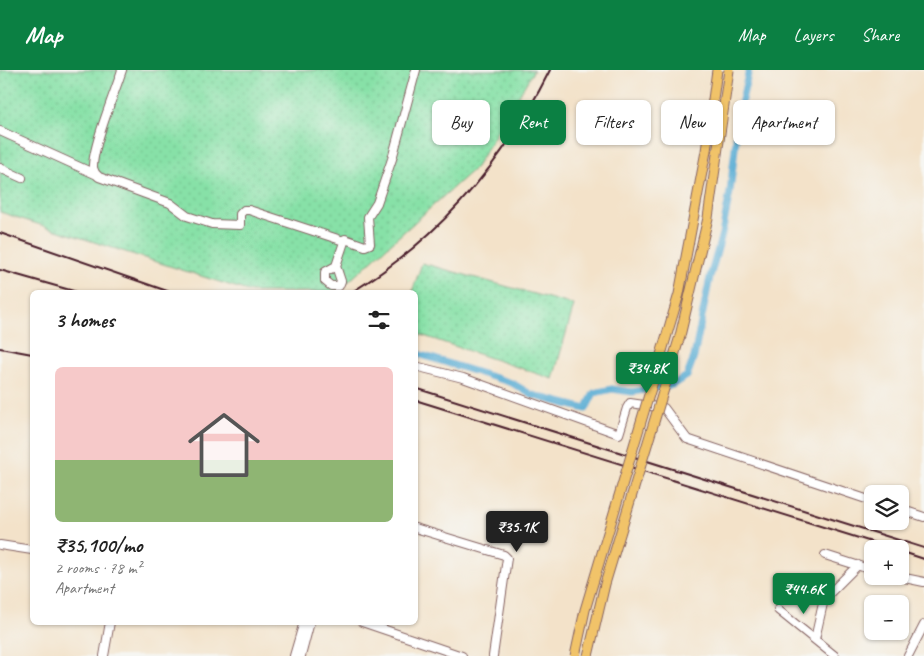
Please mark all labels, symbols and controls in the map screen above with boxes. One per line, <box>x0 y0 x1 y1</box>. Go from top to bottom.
text: Map <box>25 20 62 50</box>
text: Map <box>738 24 766 46</box>
text: Layers <box>794 24 833 46</box>
text: Share <box>861 24 899 46</box>
chip: Buy <box>432 100 490 145</box>
chip: Rent <box>500 100 566 145</box>
chip: Filters <box>576 100 651 145</box>
chip: New <box>661 100 723 145</box>
chip: Apartment <box>733 100 835 145</box>
icon: filters <box>365 306 393 334</box>
text: 3 homes <box>55 307 114 333</box>
pin: ₹34.8K <box>606 352 688 394</box>
text: ₹34.8K <box>627 358 667 378</box>
icon: home <box>179 400 269 490</box>
map controls <box>864 485 909 640</box>
button: layers <box>864 485 909 530</box>
pin: ₹35.1K <box>476 510 558 553</box>
text: ₹35.1K <box>497 517 537 537</box>
text: ₹35,100/mo <box>55 532 142 558</box>
button: + <box>864 540 909 585</box>
text: 2 rooms · 78 m² <box>55 558 141 578</box>
pin: ₹44.6K <box>763 572 845 615</box>
text: Apartment <box>55 578 114 598</box>
text: ₹44.6K <box>784 579 824 599</box>
button: − <box>864 595 909 640</box>

